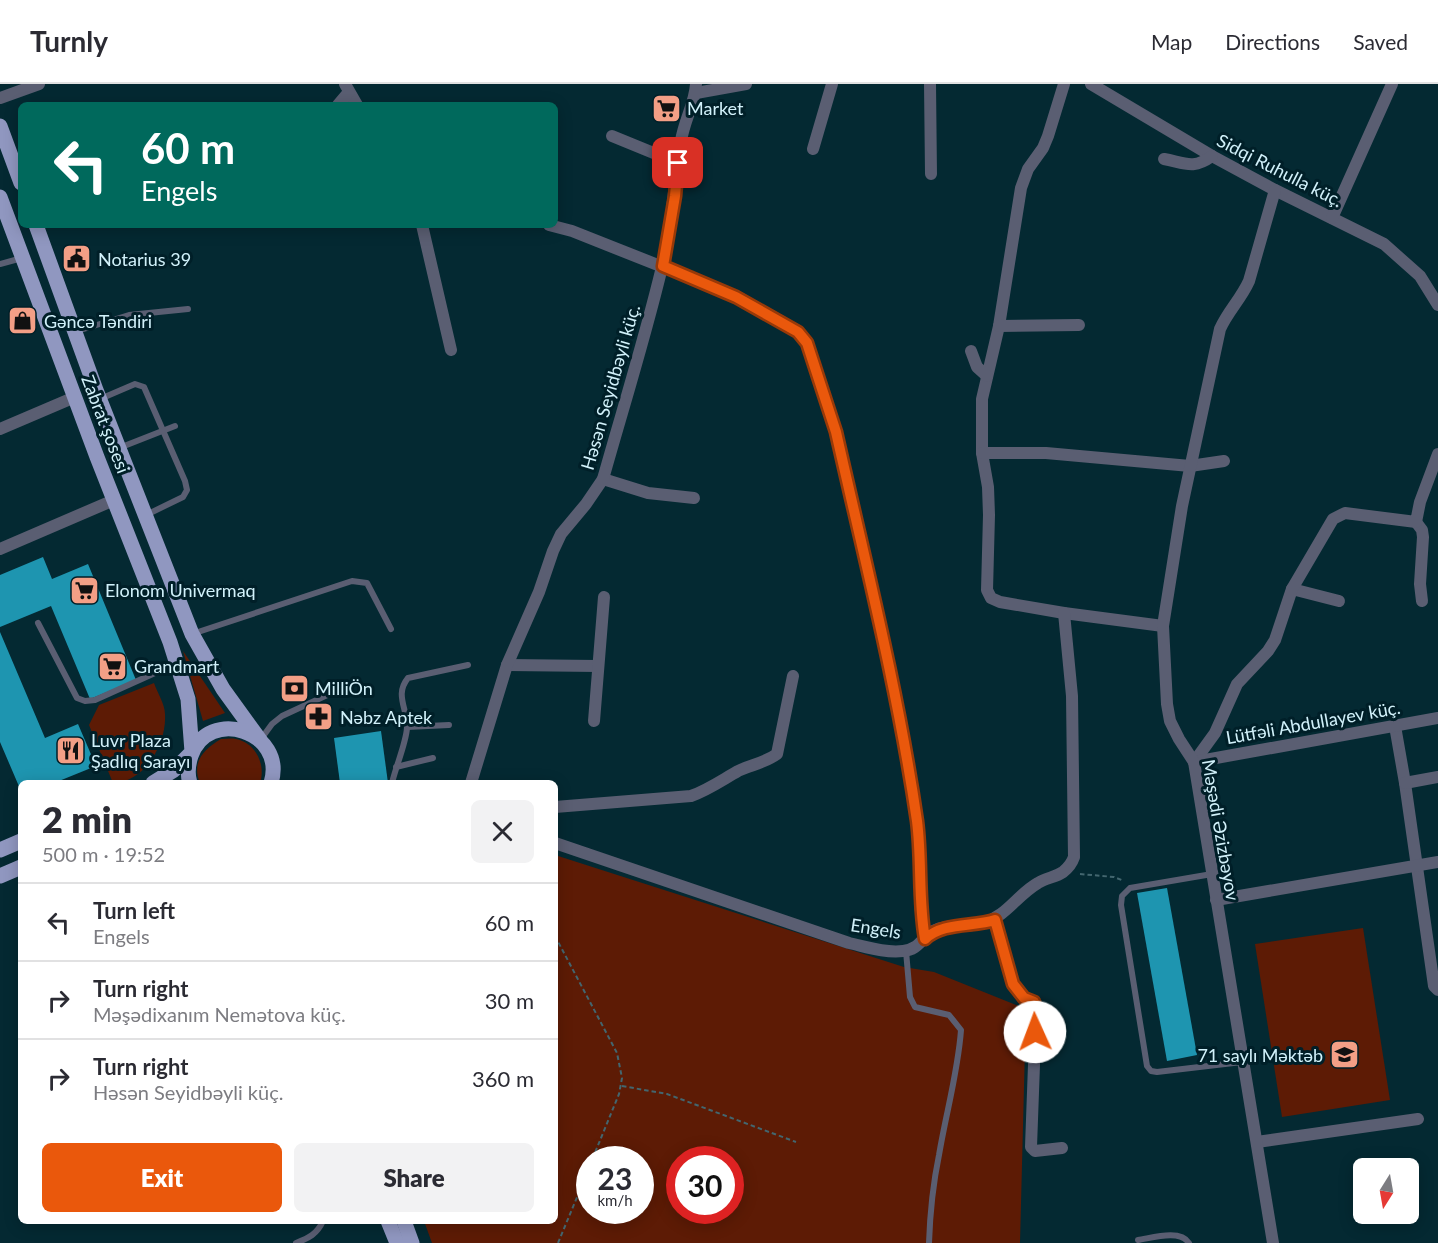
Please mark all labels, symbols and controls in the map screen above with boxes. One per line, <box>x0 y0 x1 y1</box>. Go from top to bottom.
text: Turnly <box>30 24 108 58</box>
text: Map <box>1151 29 1192 54</box>
text: Directions <box>1225 29 1320 54</box>
text: Saved <box>1353 29 1408 54</box>
supermarket icon: Market <box>650 92 682 124</box>
place label: Market <box>687 97 744 119</box>
text: 60 m <box>141 123 235 173</box>
icon: left <box>42 126 120 204</box>
street label: Sidqi Ruhulla küç. <box>1213 129 1347 211</box>
pin <box>652 137 703 188</box>
icon: arrive <box>661 146 694 179</box>
text: Engels <box>141 174 217 207</box>
public building icon: Notarius 39 <box>61 243 93 275</box>
place label: Notarius 39 <box>98 248 191 270</box>
street label: Həsən Seyidbəyli küç. <box>576 302 644 472</box>
shop icon: Gəncə Təndiri <box>7 305 39 337</box>
place label: Gəncə Təndiri <box>44 310 152 332</box>
street label: Zabrat şosesi <box>77 372 135 476</box>
supermarket icon: Elonom Univermaq <box>68 574 100 606</box>
place label: Elonom Univermaq <box>105 579 256 601</box>
supermarket icon: Grandmart <box>97 650 129 682</box>
place label: Grandmart <box>134 655 220 677</box>
bank icon: MilliÖn <box>278 672 310 704</box>
place label: MilliÖn <box>315 677 373 699</box>
street label: Lütfəli Abdullayev küç. <box>1224 696 1402 748</box>
pharmacy icon: Nəbz Aptek <box>303 701 335 733</box>
place label: Nəbz Aptek <box>340 706 433 728</box>
place label: Luvr Plaza Şadlıq Sarayı <box>91 729 190 772</box>
restaurant icon: Luvr Plaza Şadlıq Sarayı <box>54 734 86 766</box>
street label: Məşədi Əzizbəyov <box>1198 758 1244 903</box>
text: 2 min <box>42 797 132 841</box>
button: close <box>471 800 534 863</box>
text: 500 m · 19:52 <box>42 842 165 866</box>
text: Turn left <box>93 897 175 924</box>
icon: left <box>42 906 75 939</box>
text: 60 m <box>485 909 534 936</box>
street label: Engels <box>849 913 903 943</box>
text: Engels <box>93 924 150 948</box>
text: Turn right <box>93 975 188 1002</box>
icon: right <box>42 984 75 1017</box>
text: 30 m <box>485 987 534 1014</box>
position arrow <box>1003 1000 1067 1064</box>
text: Məşədixanım Nemətova küç. <box>93 1002 346 1026</box>
school or university icon: 71 saylı Məktəb <box>1328 1039 1360 1071</box>
place label: 71 saylı Məktəb <box>1197 1044 1323 1066</box>
text: Turn right <box>93 1053 188 1080</box>
icon: right <box>42 1062 75 1095</box>
text: 360 m <box>472 1065 534 1092</box>
text: Həsən Seyidbəyli küç. <box>93 1080 283 1104</box>
button: Exit <box>42 1143 282 1212</box>
button: Share <box>294 1143 534 1212</box>
speed limit sign: 30 <box>666 1146 744 1224</box>
north arrow <box>1353 1158 1419 1224</box>
map controls <box>1353 1158 1419 1224</box>
text: 23 <box>598 1160 632 1196</box>
text: km/h <box>597 1191 633 1209</box>

